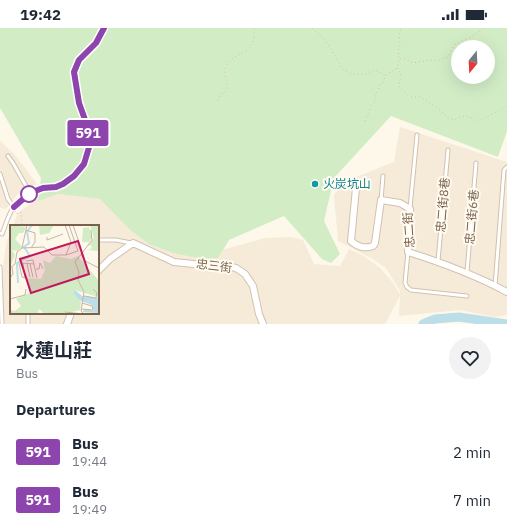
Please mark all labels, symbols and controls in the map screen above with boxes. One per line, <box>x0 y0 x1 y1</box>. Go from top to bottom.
text: 19:42 <box>20 5 61 24</box>
north arrow <box>451 40 495 84</box>
map controls <box>451 40 495 84</box>
line badge: 591 <box>65 120 111 146</box>
text: 591 <box>75 124 101 142</box>
place label: 火炭坑山 <box>323 176 371 191</box>
street label: 忠二街8巷 <box>433 177 452 233</box>
marker: 火炭坑山 <box>310 179 320 189</box>
unlabelled marker <box>20 185 38 203</box>
street label: 忠二街6巷 <box>462 189 481 245</box>
street label: 忠二街 <box>400 212 417 249</box>
inset map <box>10 225 99 314</box>
street label: 忠三街 <box>195 256 233 275</box>
button: heart <box>449 337 491 379</box>
text: 水蓮山莊 <box>16 338 92 362</box>
text: Bus <box>16 365 38 382</box>
text: Departures <box>16 400 95 419</box>
text: Bus <box>72 434 99 453</box>
text: 591 <box>25 443 51 461</box>
text: 2 min <box>453 443 491 462</box>
text: 19:44 <box>72 453 107 470</box>
text: Bus <box>72 482 99 501</box>
text: 591 <box>25 491 51 509</box>
text: 7 min <box>453 491 491 510</box>
text: 19:49 <box>72 501 107 518</box>

